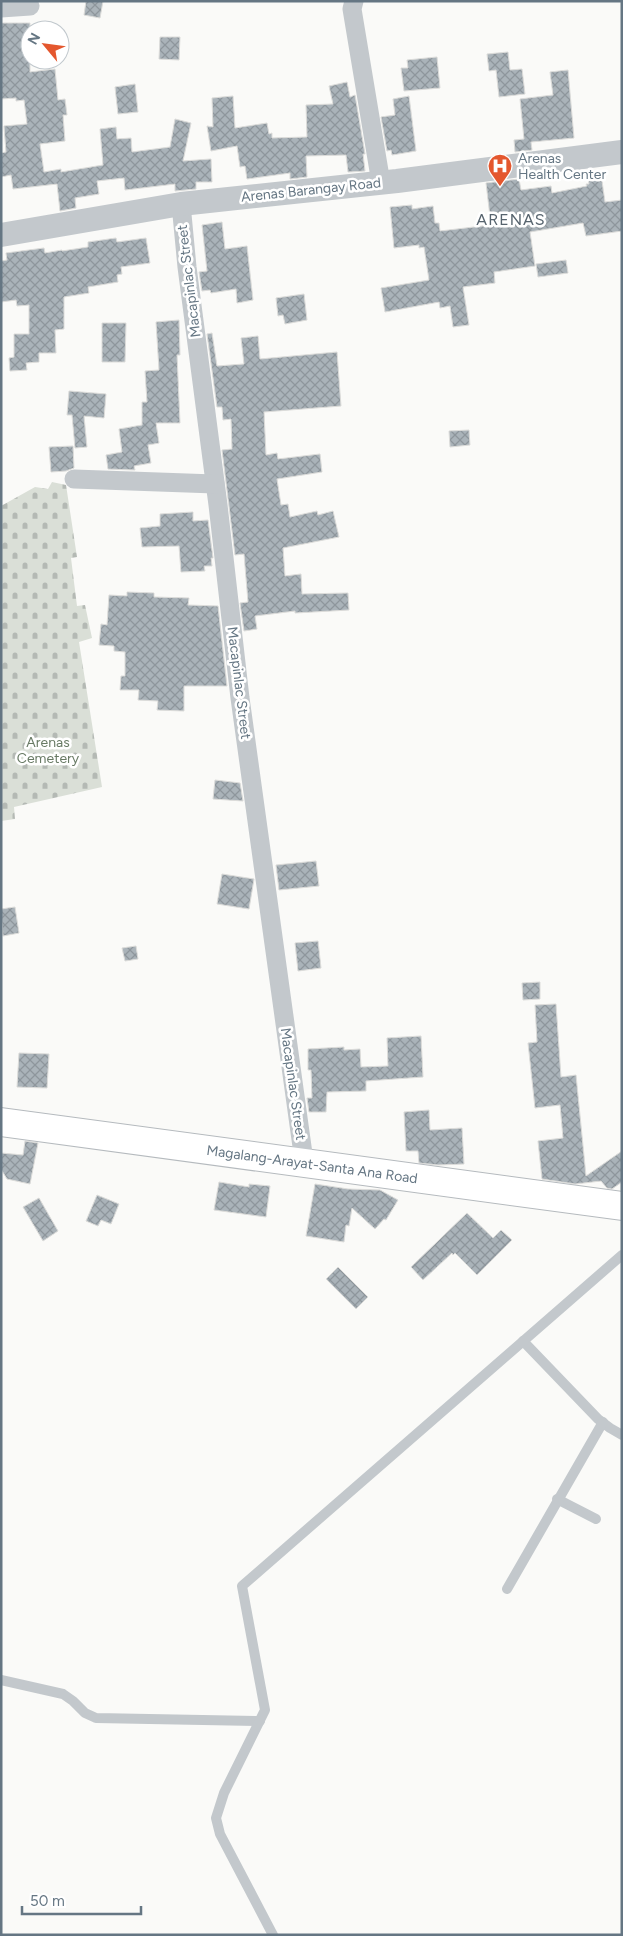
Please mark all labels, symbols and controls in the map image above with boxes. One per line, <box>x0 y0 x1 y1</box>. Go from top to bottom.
north arrow <box>20 20 70 70</box>
text: N <box>24 30 44 48</box>
place label: Arenas Health Center <box>518 150 606 183</box>
hospital icon: Arenas Health Center <box>487 153 513 187</box>
street label: Arenas Barangay Road <box>240 174 382 206</box>
district label: ARENAS <box>476 210 546 229</box>
street label: Macapinlac Street <box>174 224 204 338</box>
street label: Macapinlac Street <box>224 626 254 740</box>
park label: Arenas Cemetery <box>17 734 80 767</box>
street label: Macapinlac Street <box>277 1027 309 1141</box>
street label: Magalang-Arayat-Santa Ana Road <box>206 1141 419 1187</box>
scale bar <box>22 1884 141 1916</box>
text: 50 m <box>30 1892 65 1910</box>

